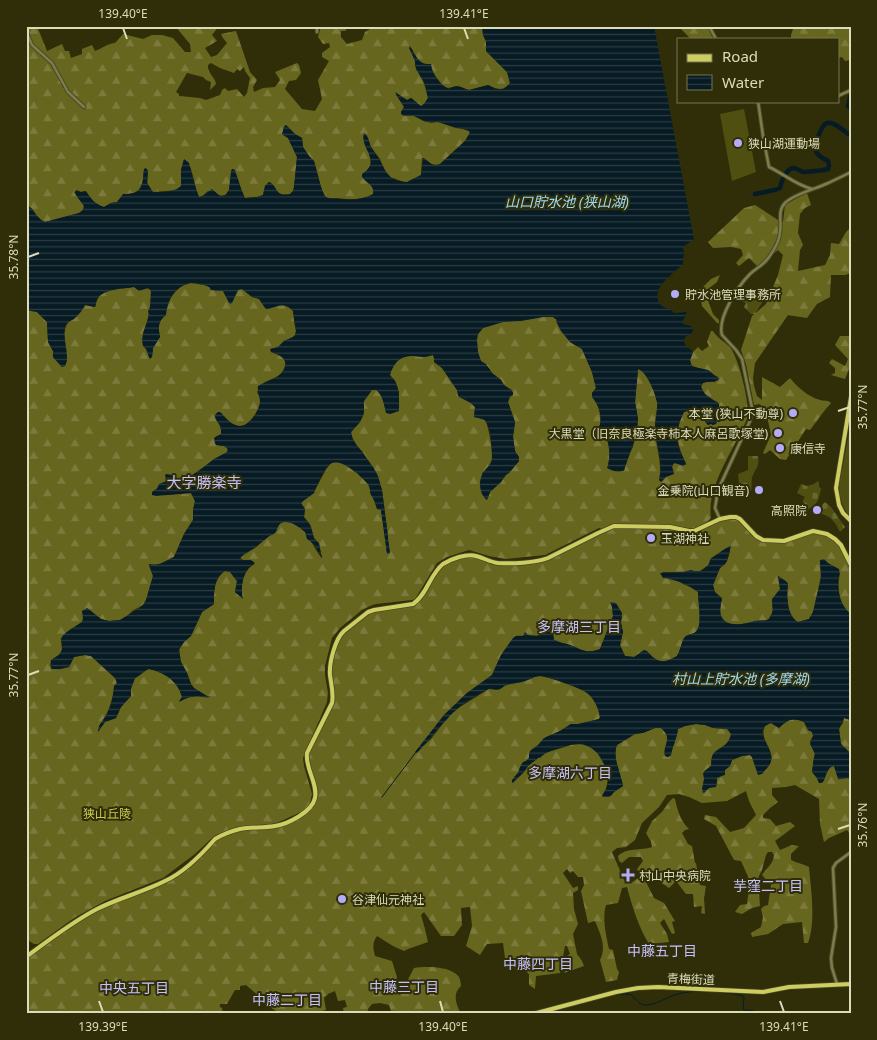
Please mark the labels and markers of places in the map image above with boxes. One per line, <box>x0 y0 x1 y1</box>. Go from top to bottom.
place label: 狭山湖運動場 <box>748 135 820 152</box>
marker: 狭山湖運動場 <box>732 137 744 149</box>
place label: 貯水池管理事務所 <box>685 286 781 303</box>
marker: 貯水池管理事務所 <box>669 288 681 300</box>
place label: 本堂 (狭山不動尊) <box>689 405 783 422</box>
marker: 本堂 (狭山不動尊) <box>787 407 799 419</box>
place label: 大黒堂（旧奈良極楽寺柿本人麻呂歌塚堂) <box>548 425 768 442</box>
marker: 大黒堂（旧奈良極楽寺柿本人麻呂歌塚堂) <box>772 427 784 439</box>
place label: 康信寺 <box>790 440 826 457</box>
marker: 康信寺 <box>774 442 786 454</box>
place label: 金乗院(山口観音) <box>658 482 749 499</box>
marker: 金乗院(山口観音) <box>753 484 765 496</box>
place label: 高照院 <box>771 502 807 519</box>
marker: 高照院 <box>811 504 823 516</box>
place label: 玉湖神社 <box>661 530 709 547</box>
marker: 玉湖神社 <box>645 532 657 544</box>
place label: 村山中央病院 <box>639 867 711 884</box>
marker: 村山中央病院 <box>621 868 635 882</box>
place label: 谷津仙元神社 <box>352 891 424 908</box>
marker: 谷津仙元神社 <box>336 893 348 905</box>

